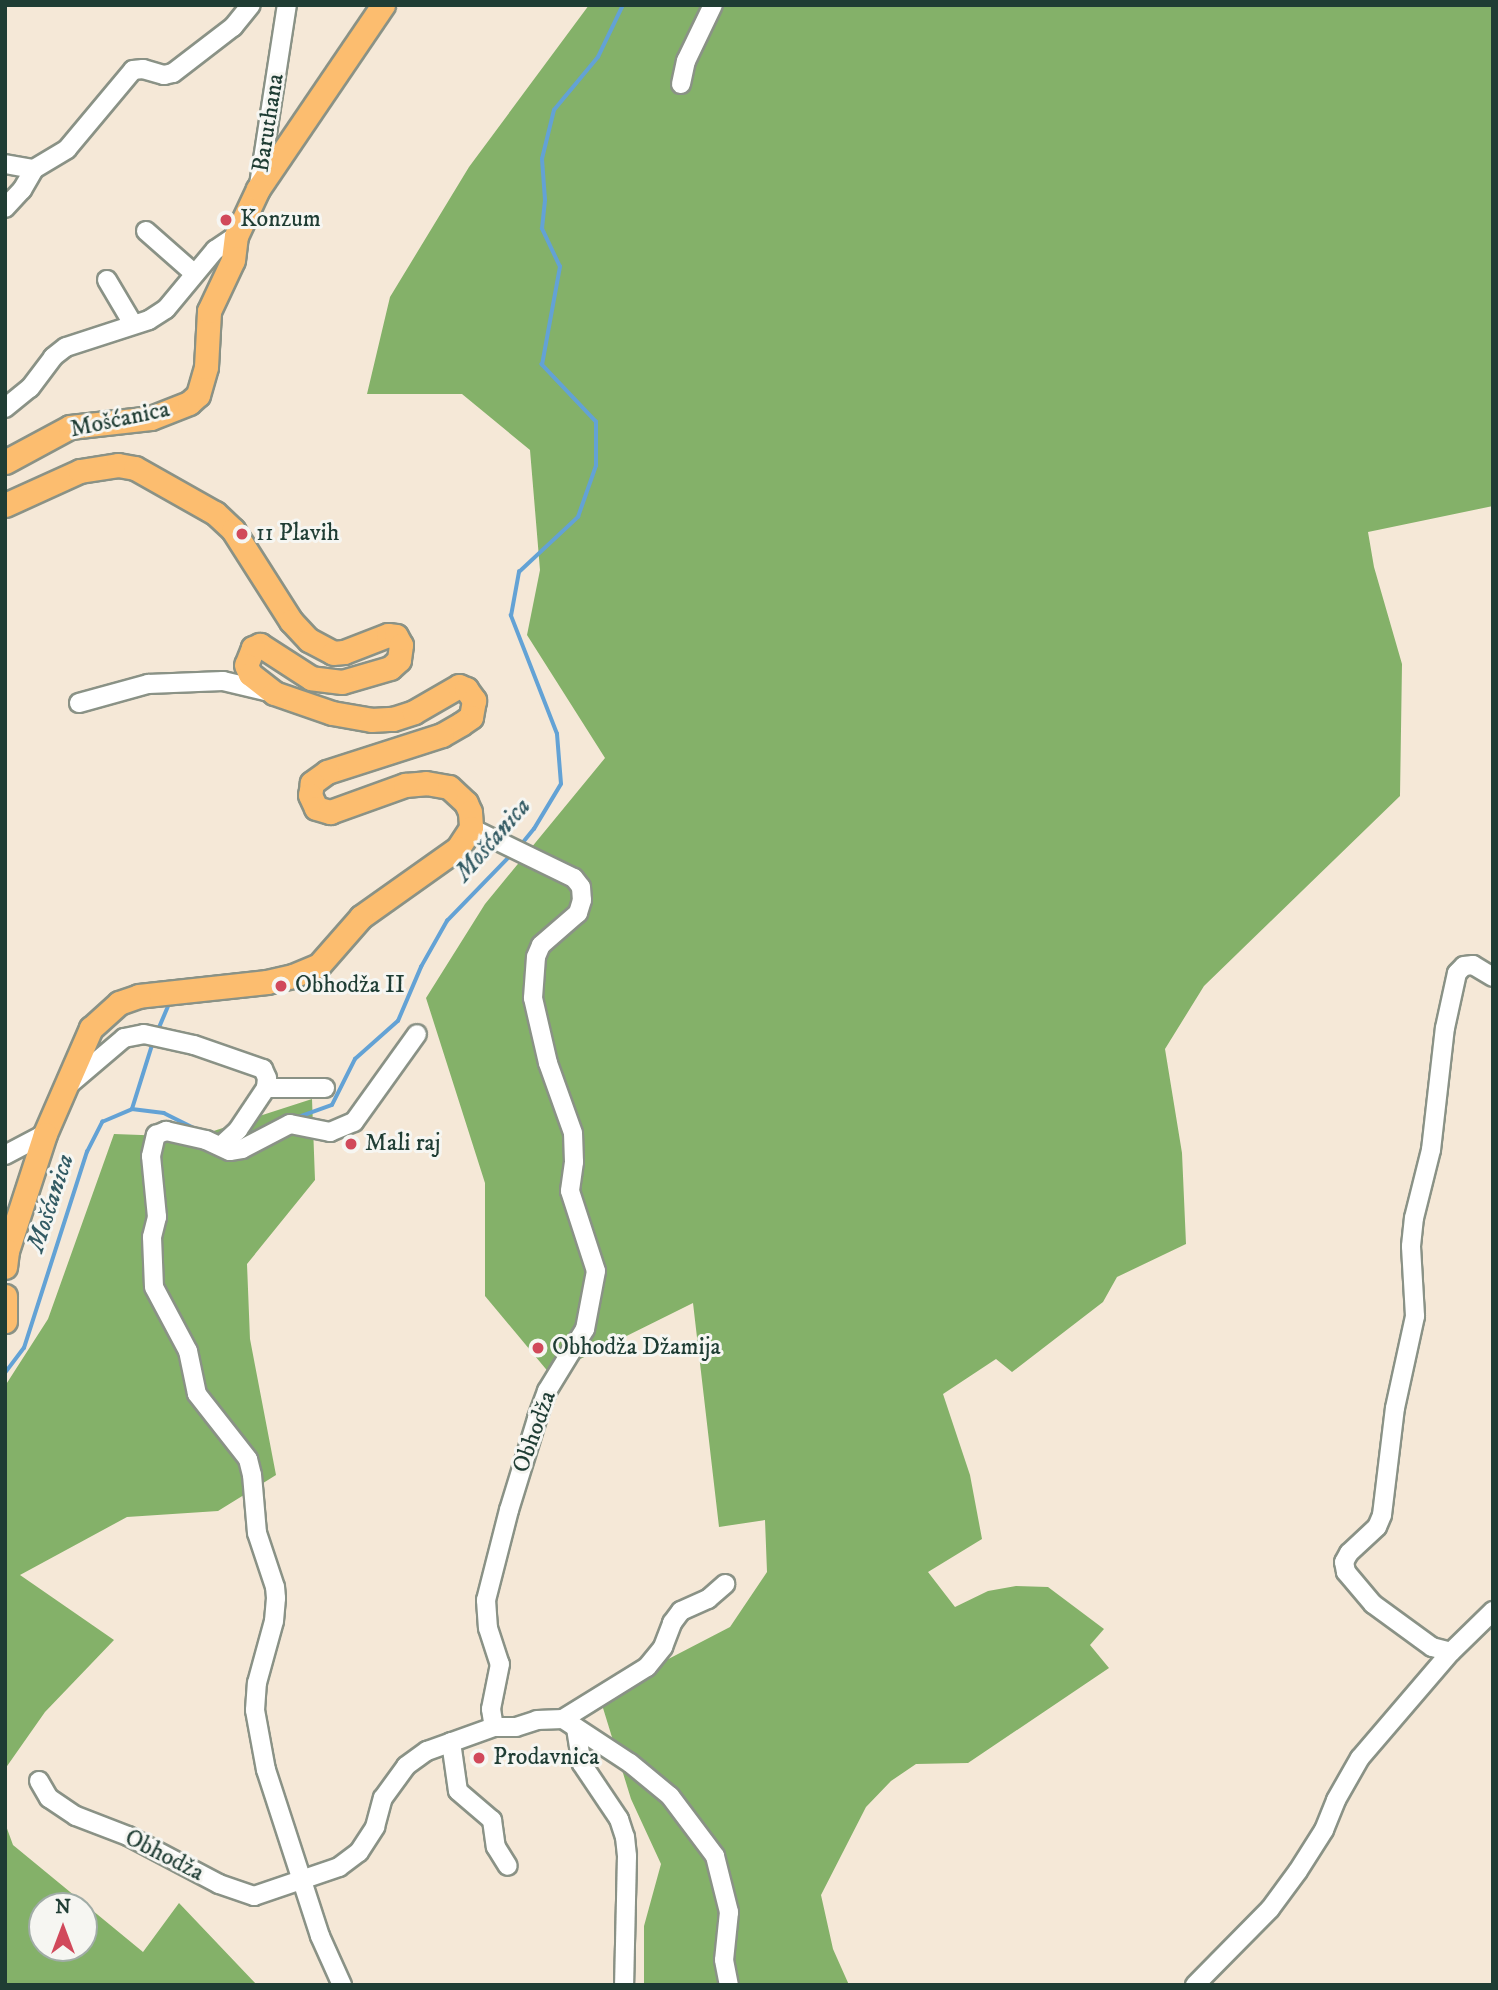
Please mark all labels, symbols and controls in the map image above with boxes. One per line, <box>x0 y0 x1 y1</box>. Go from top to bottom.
street label: Baruthana <box>247 72 291 174</box>
place label: Konzum <box>240 206 321 234</box>
marker: Konzum <box>218 212 234 228</box>
street label: Mošćanica <box>68 395 172 445</box>
place label: 11 Plavih <box>256 520 339 548</box>
marker: 11 Plavih <box>234 526 250 542</box>
water label: Mošćanica <box>448 792 538 888</box>
place label: Obhodža II <box>295 972 405 1000</box>
marker: Obhodža II <box>273 978 289 994</box>
place label: Mali raj <box>365 1130 441 1158</box>
marker: Mali raj <box>343 1136 359 1152</box>
water label: Mošćanica <box>21 1150 81 1256</box>
place label: Obhodža Džamija <box>552 1334 721 1362</box>
marker: Obhodža Džamija <box>530 1340 546 1356</box>
street label: Obhodža <box>507 1387 563 1477</box>
place label: Prodavnica <box>493 1744 599 1772</box>
marker: Prodavnica <box>471 1750 487 1766</box>
street label: Obhodža <box>120 1824 208 1888</box>
north arrow <box>28 1892 98 1962</box>
text: N <box>55 1896 71 1919</box>

